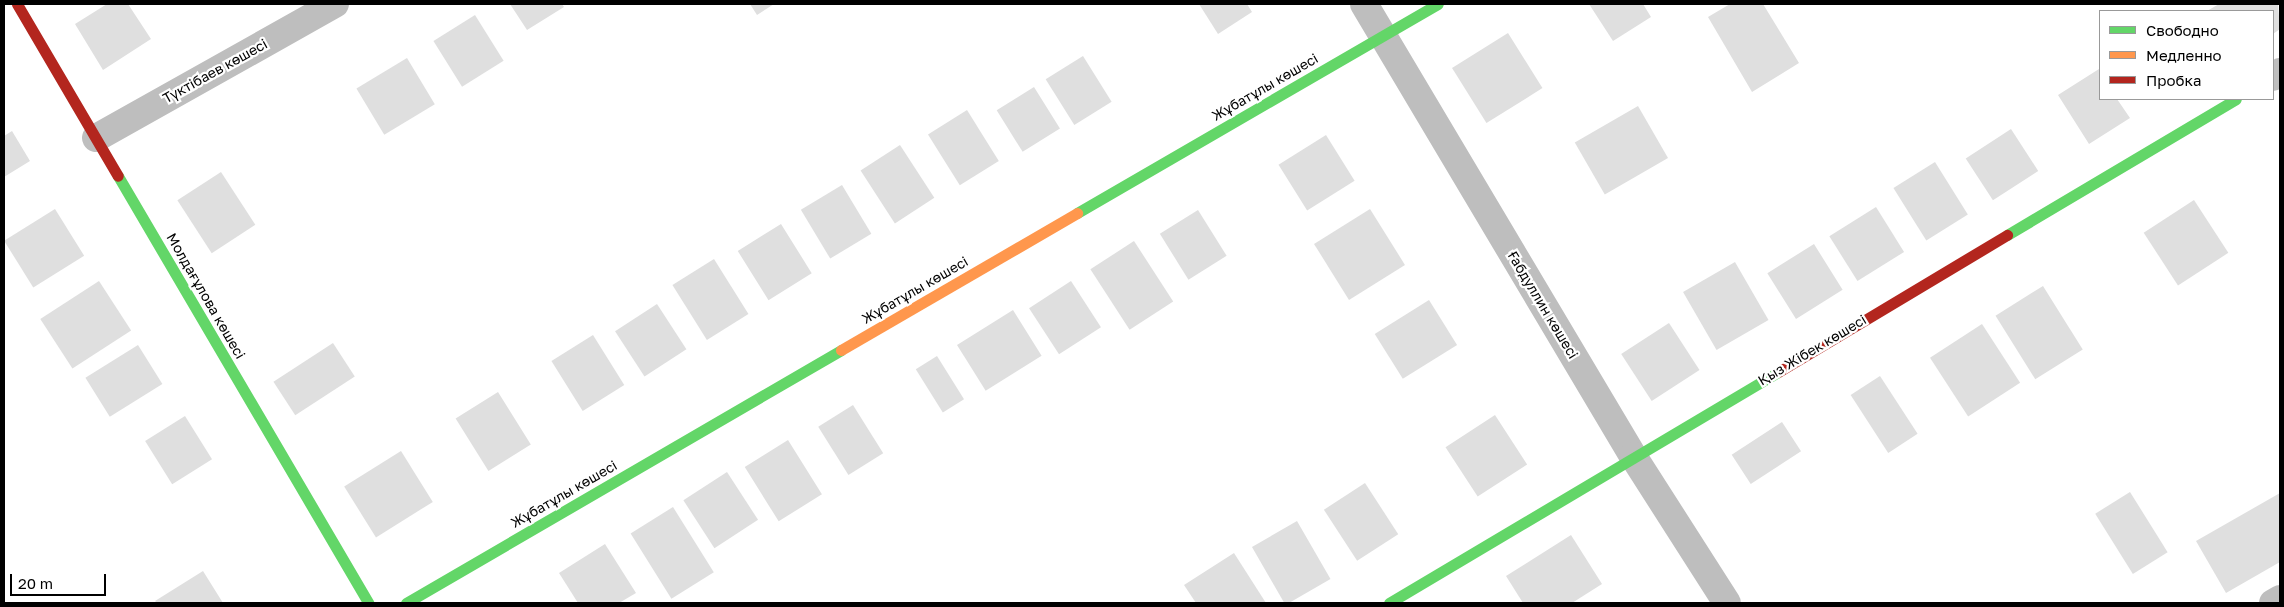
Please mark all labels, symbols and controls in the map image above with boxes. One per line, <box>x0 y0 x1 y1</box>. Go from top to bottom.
legend <box>2099 10 2274 100</box>
text: Свободно <box>2146 21 2219 39</box>
street label: Түктібаев көшесі <box>160 35 270 107</box>
text: Медленно <box>2146 46 2222 64</box>
street label: Жұбатұлы көшесі <box>1209 50 1321 124</box>
text: Пробка <box>2146 71 2201 89</box>
street label: Молдағұлова көшесі <box>163 230 249 362</box>
street label: Ғабдуллин көшесі <box>1504 248 1582 362</box>
street label: Жұбатұлы көшесі <box>859 253 971 327</box>
street label: Қыз Жібек көшесі <box>1755 311 1869 389</box>
street label: Жұбатұлы көшесі <box>508 457 620 531</box>
scale bar <box>12 564 109 596</box>
text: 20 m <box>18 574 53 592</box>

